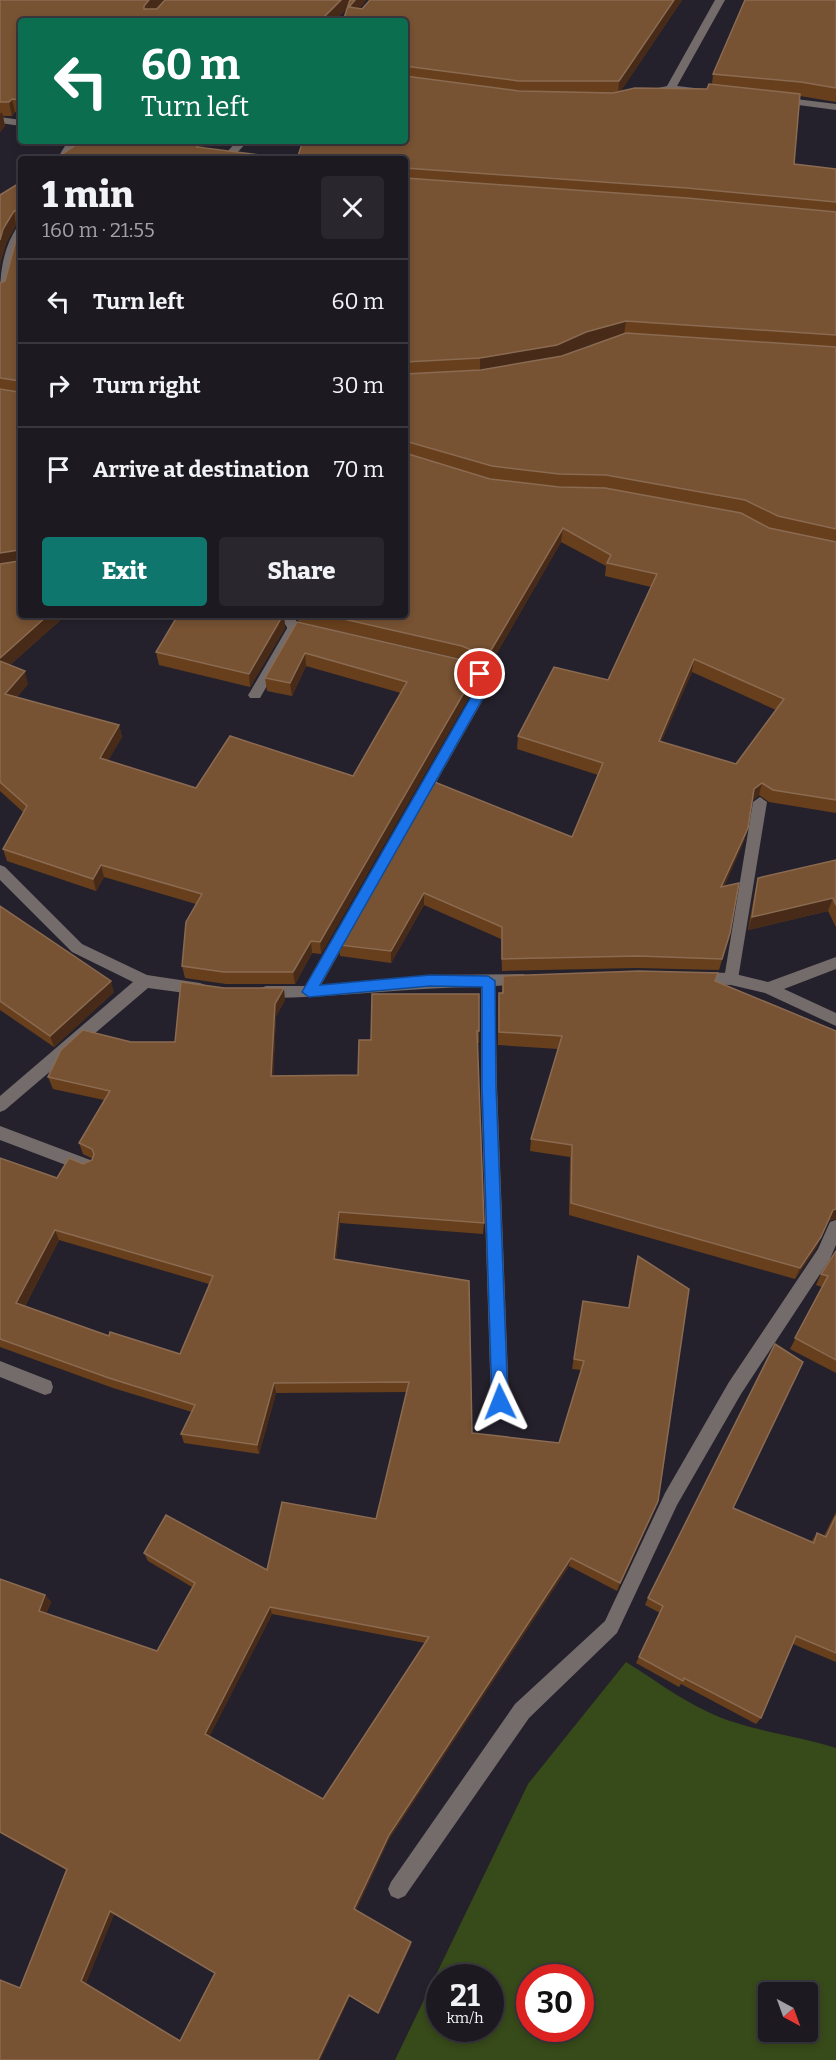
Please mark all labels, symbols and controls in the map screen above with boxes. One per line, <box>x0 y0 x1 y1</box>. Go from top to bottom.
text: 60 m <box>141 40 240 90</box>
icon: left <box>42 42 120 120</box>
text: Turn left <box>141 91 249 123</box>
text: 1 min <box>42 173 134 217</box>
button: close <box>321 176 384 239</box>
text: 160 m · 21:55 <box>42 218 155 242</box>
icon: left <box>42 285 75 318</box>
text: Turn left <box>93 288 185 315</box>
text: 60 m <box>332 288 384 315</box>
icon: right <box>42 369 75 402</box>
text: Turn right <box>93 372 201 399</box>
text: 30 m <box>332 372 384 399</box>
icon: arrive <box>42 453 75 486</box>
text: Arrive at destination <box>93 456 309 483</box>
text: 70 m <box>334 456 384 483</box>
button: Exit <box>42 537 207 606</box>
button: Share <box>219 537 384 606</box>
pin <box>454 648 505 699</box>
icon: arrive <box>463 657 496 690</box>
position arrow <box>468 1370 532 1434</box>
speed limit sign: 30 <box>516 1964 594 2042</box>
text: 21 <box>450 1978 480 2014</box>
north arrow <box>758 1982 818 2042</box>
map controls <box>758 1982 818 2042</box>
text: km/h <box>446 2009 484 2027</box>

